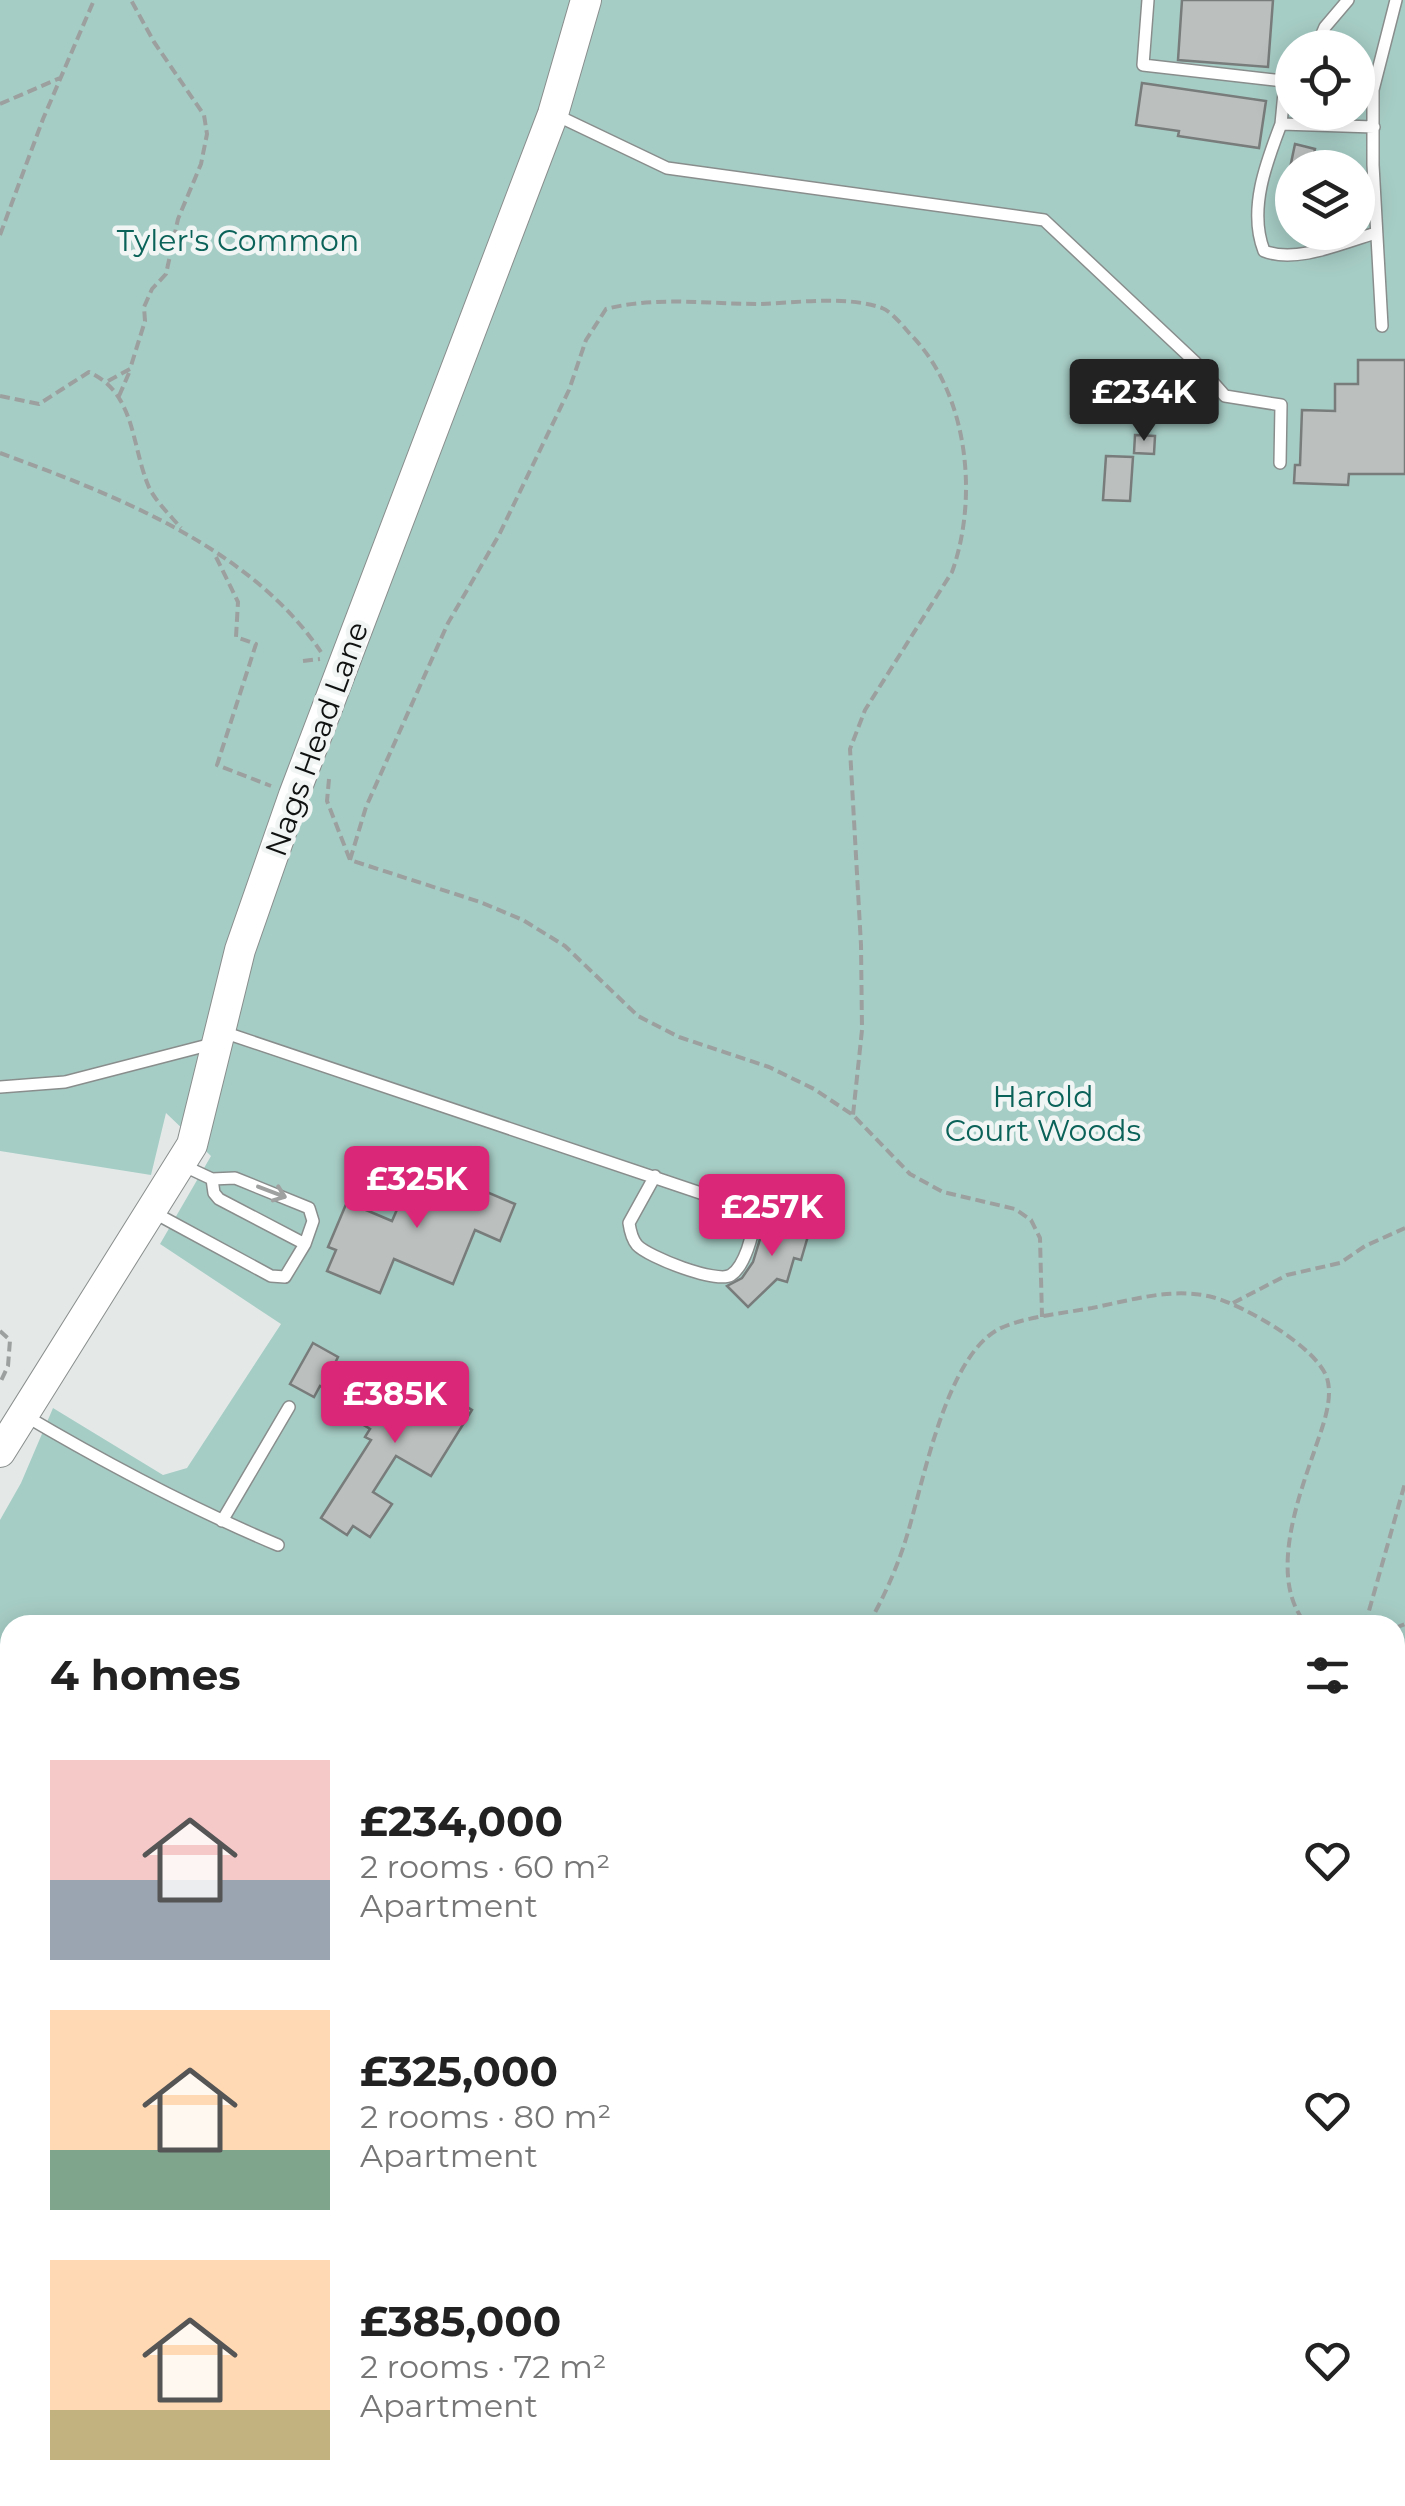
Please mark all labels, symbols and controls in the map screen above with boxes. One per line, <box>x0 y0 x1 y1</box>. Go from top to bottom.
map controls <box>1275 30 1375 250</box>
button: locate <box>1275 30 1375 130</box>
button: layers <box>1275 150 1375 250</box>
park label: Tyler's Common <box>117 222 359 259</box>
pin: £234K <box>1074 359 1214 444</box>
text: £234K <box>1092 372 1196 411</box>
street label: Nags Head Lane <box>257 617 376 861</box>
park label: Harold Court Woods <box>945 1078 1141 1149</box>
pin: £325K <box>347 1146 487 1231</box>
text: £325K <box>366 1159 468 1198</box>
pin: £257K <box>702 1174 842 1259</box>
one-way arrow <box>256 1184 286 1202</box>
text: £257K <box>721 1187 823 1226</box>
pin: £385K <box>325 1361 465 1446</box>
text: £385K <box>343 1374 447 1413</box>
icon: filters <box>1300 1648 1355 1703</box>
text: 4 homes <box>50 1649 241 1701</box>
text: £234,000 <box>360 1795 563 1847</box>
icon: home <box>130 1800 250 1920</box>
icon: heart <box>1300 1833 1355 1888</box>
text: 2 rooms · 60 m² <box>360 1847 610 1886</box>
text: Apartment <box>360 1886 538 1925</box>
text: £325,000 <box>360 2045 558 2097</box>
icon: home <box>130 2050 250 2170</box>
icon: heart <box>1300 2083 1355 2138</box>
text: 2 rooms · 80 m² <box>360 2097 611 2136</box>
text: Apartment <box>360 2136 538 2175</box>
text: £385,000 <box>360 2295 561 2347</box>
icon: home <box>130 2300 250 2420</box>
icon: heart <box>1300 2333 1355 2388</box>
text: 2 rooms · 72 m² <box>360 2347 607 2386</box>
text: Apartment <box>360 2386 538 2425</box>

